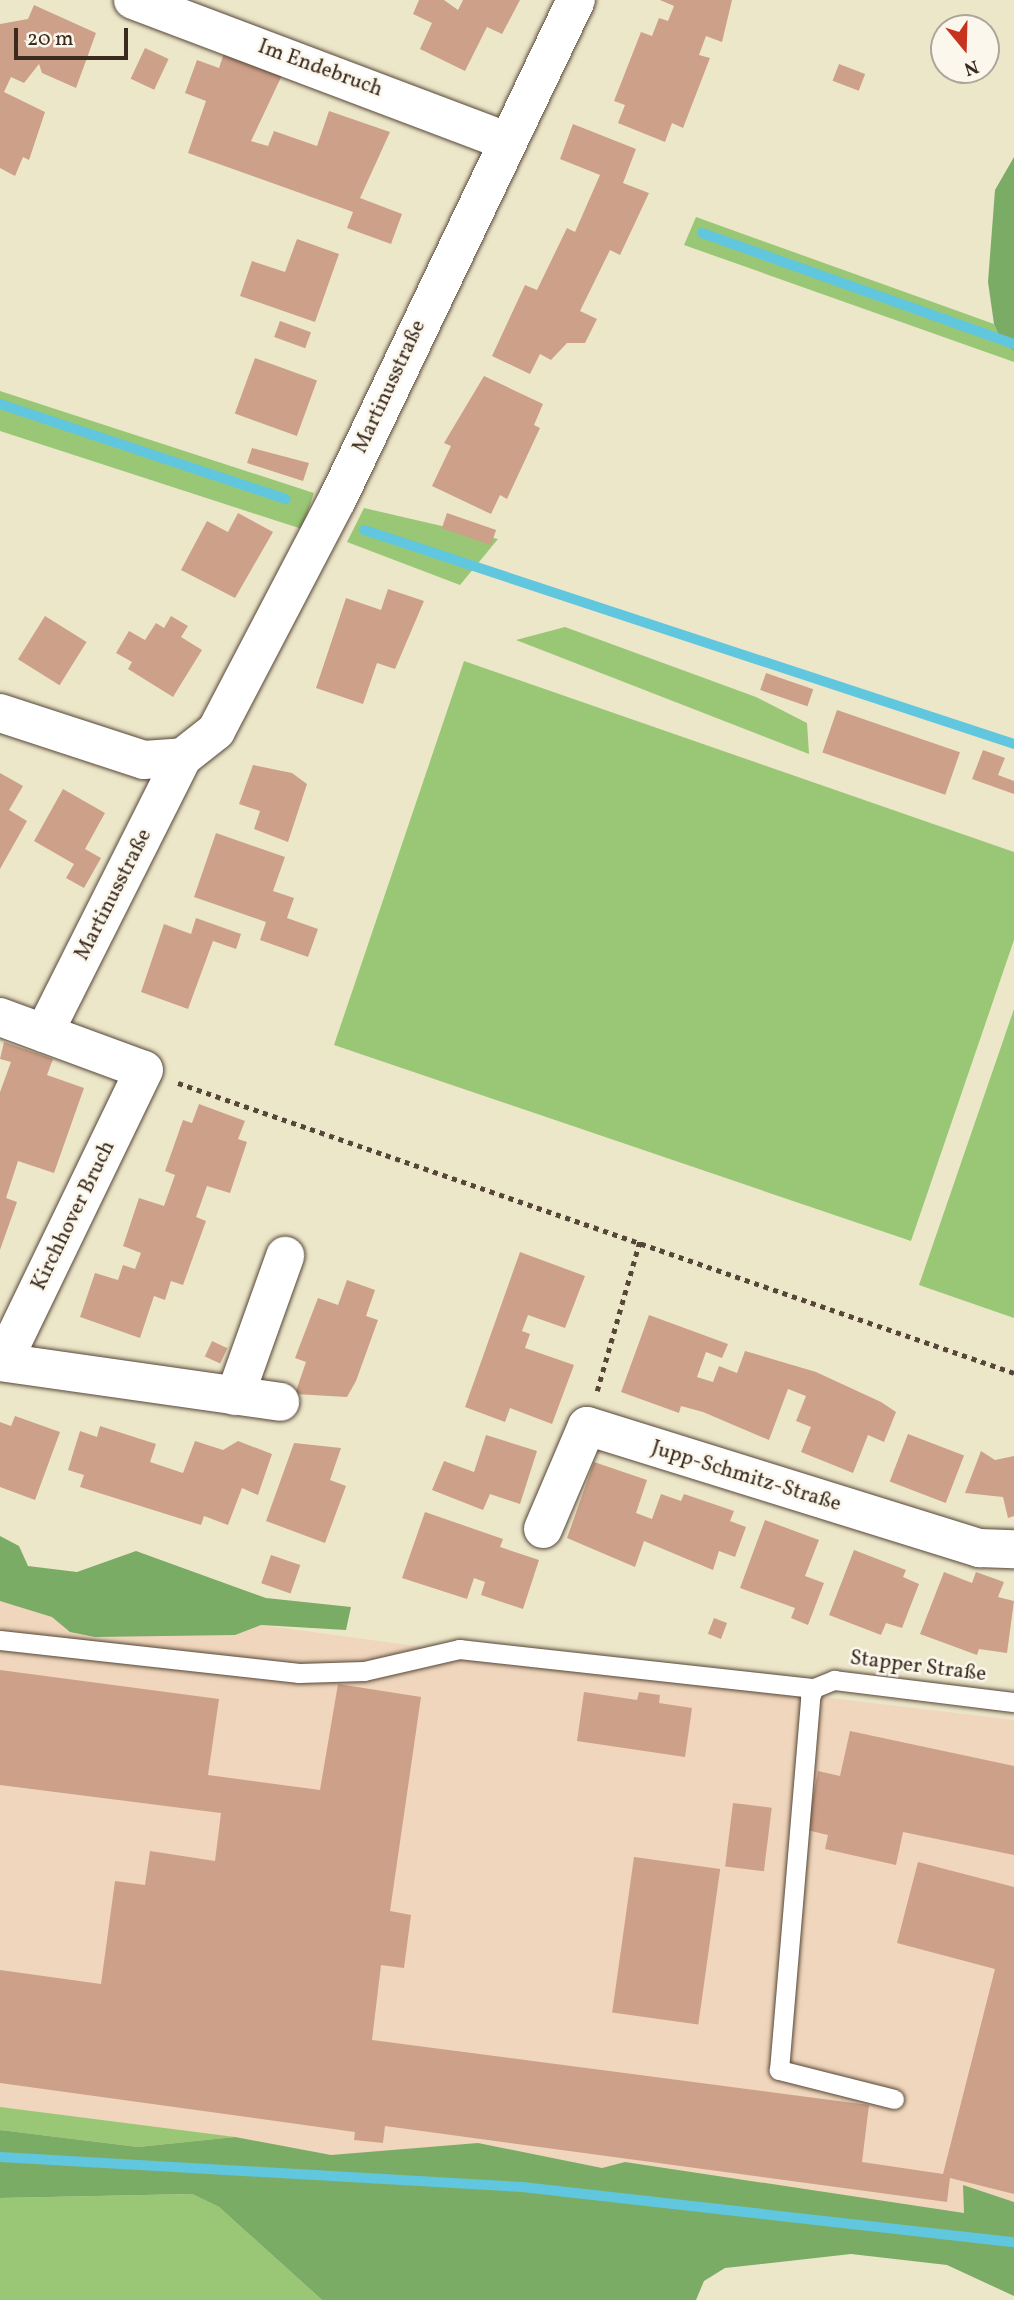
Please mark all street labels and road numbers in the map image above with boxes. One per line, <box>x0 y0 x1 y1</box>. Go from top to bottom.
street label: Im Endebruch <box>254 35 386 103</box>
street label: Martinusstraße <box>348 316 432 458</box>
street label: Martinusstraße <box>70 825 158 965</box>
street label: Kirchhover Bruch <box>27 1137 121 1295</box>
street label: Jupp-Schmitz-Straße <box>648 1436 844 1518</box>
street label: Stapper Straße <box>848 1646 988 1688</box>

